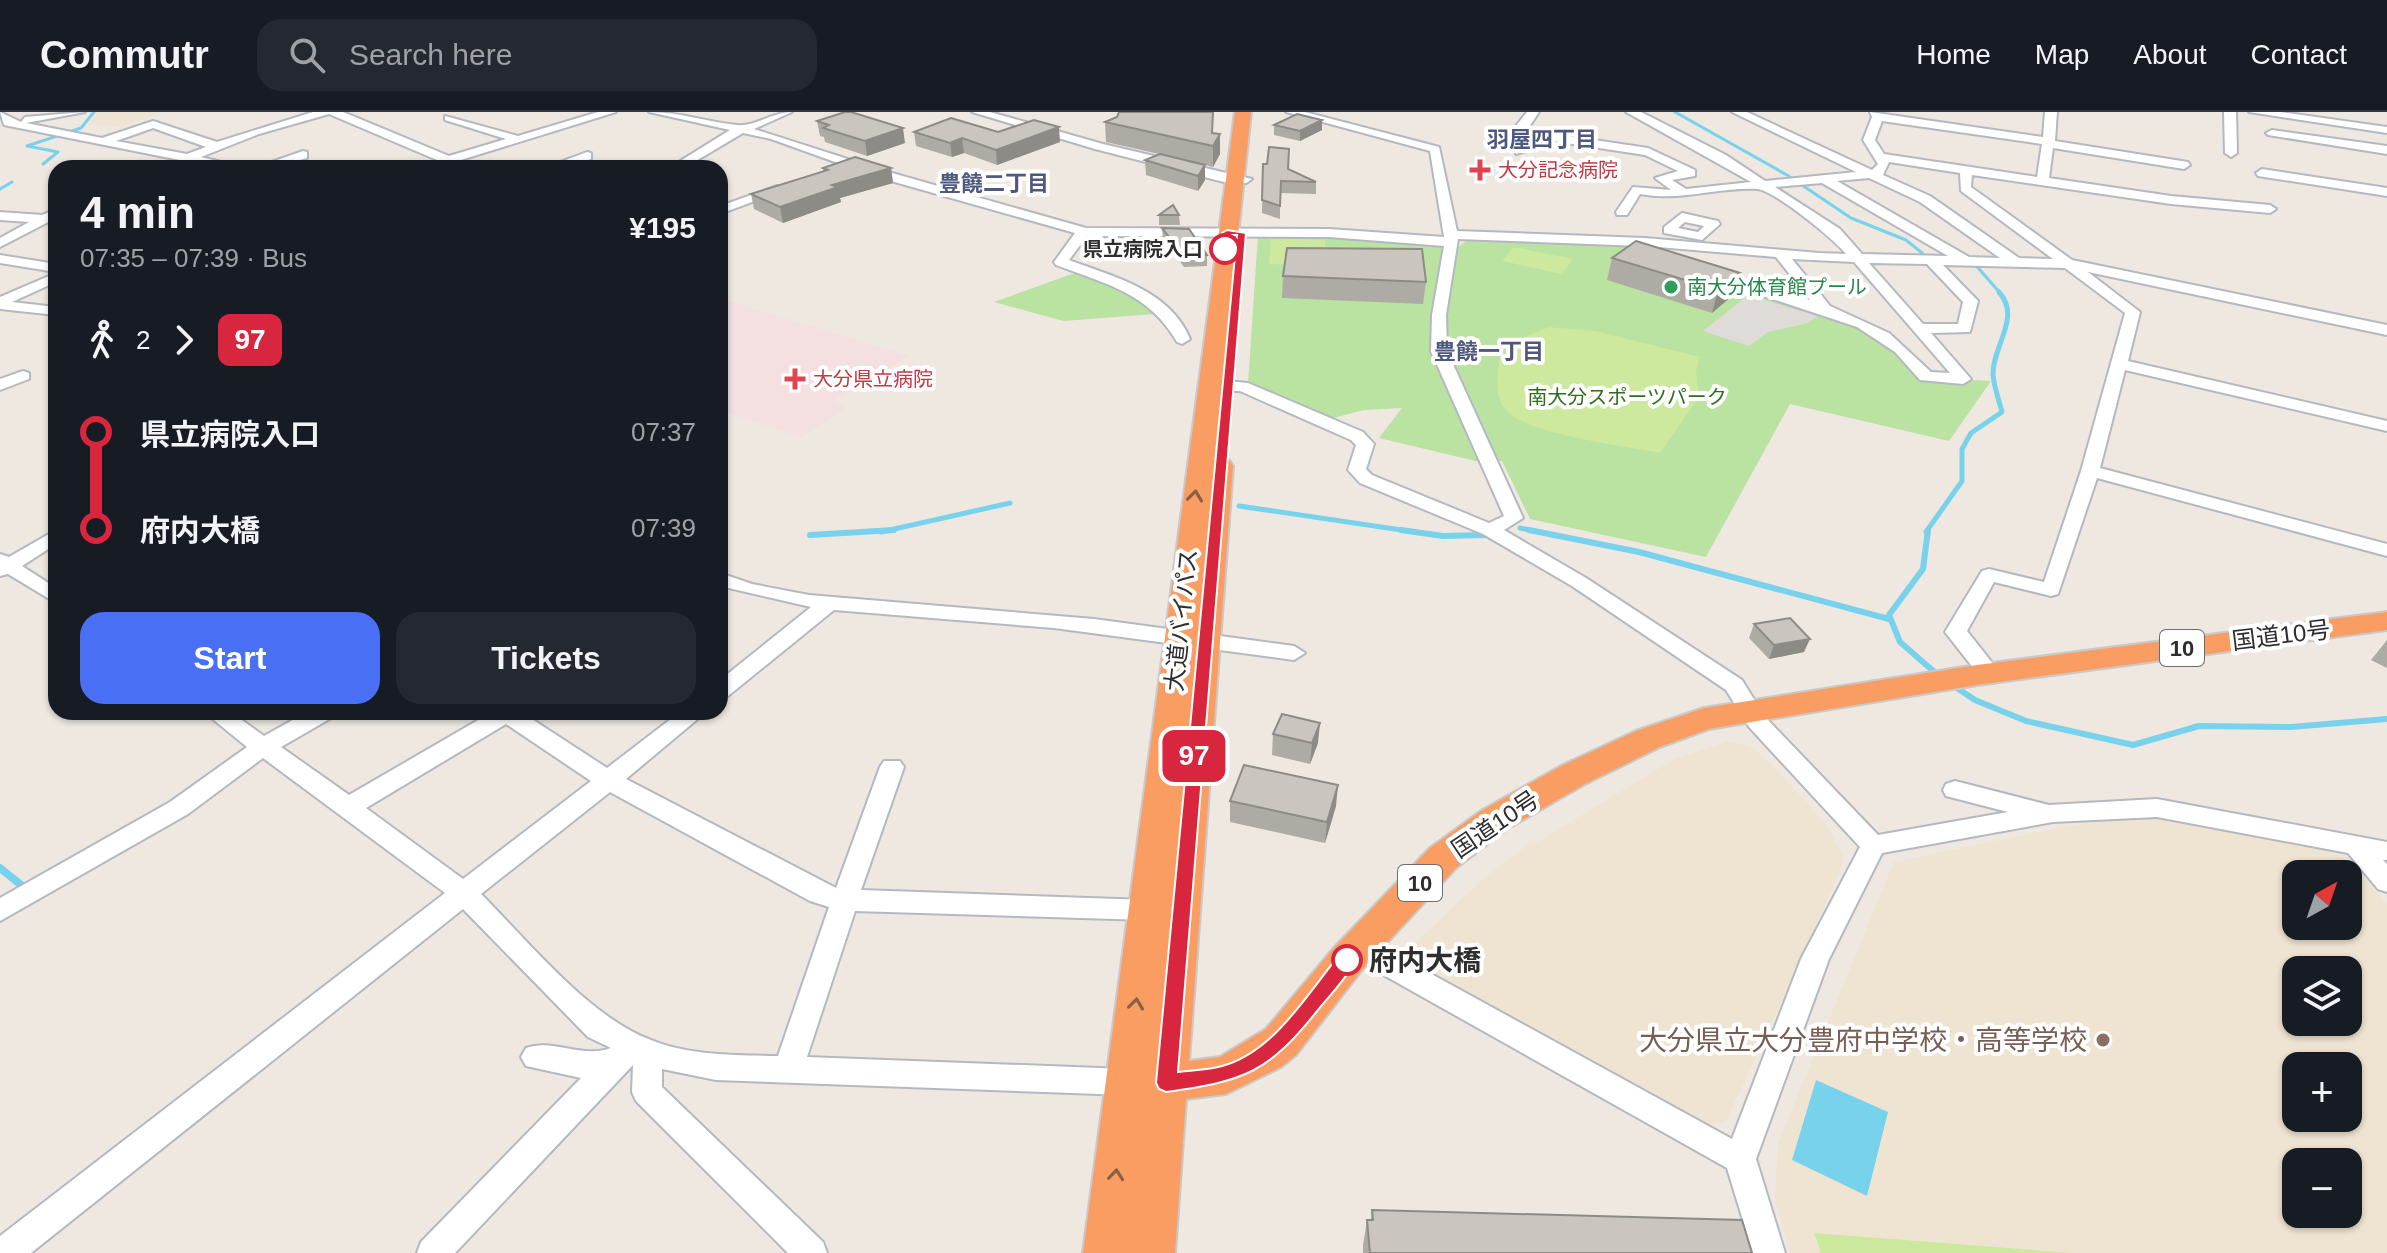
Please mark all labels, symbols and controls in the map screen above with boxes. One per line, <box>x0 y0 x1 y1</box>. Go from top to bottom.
search box <box>257 19 817 91</box>
icon: search <box>285 33 329 77</box>
text: Commutr <box>40 34 209 76</box>
text: Search here <box>349 38 512 71</box>
text: Home <box>1916 39 1991 70</box>
text: Map <box>2035 39 2089 70</box>
text: About <box>2133 39 2207 70</box>
text: Contact <box>2251 39 2347 70</box>
district label: 羽屋四丁目 <box>1487 127 1597 152</box>
marker: 大分記念病院 <box>1469 159 1491 181</box>
place label: 大分記念病院 <box>1498 159 1618 181</box>
district label: 豊饒二丁目 <box>939 171 1049 196</box>
text: 4 min <box>80 188 195 237</box>
text: ¥195 <box>629 211 696 244</box>
marker: 県立病院入口 <box>1210 234 1240 264</box>
place label: 県立病院入口 <box>1083 238 1203 260</box>
text: 07:35 – 07:39 · Bus <box>80 243 307 273</box>
place label: 南大分体育館プール <box>1687 276 1867 298</box>
marker: 南大分体育館プール <box>1662 278 1680 296</box>
icon: walk <box>80 318 124 362</box>
icon: forward <box>162 318 206 362</box>
text: 97 <box>234 324 266 355</box>
text: 2 <box>136 325 150 355</box>
district label: 豊饒一丁目 <box>1434 339 1544 364</box>
marker: 大分県立病院 <box>784 368 806 390</box>
place label: 大分県立病院 <box>813 368 933 390</box>
park label: 南大分スポーツパーク <box>1527 386 1727 408</box>
text: 07:37 <box>631 417 696 447</box>
text: 県立病院入口 <box>140 418 320 451</box>
one-way arrow <box>1186 489 1203 502</box>
text: 07:39 <box>631 513 696 543</box>
text: 府内大橋 <box>140 514 260 547</box>
street label: 大道バイパス <box>1160 547 1202 693</box>
button: Start <box>80 612 380 704</box>
button: Tickets <box>396 612 696 704</box>
street label: 国道10号 <box>2230 616 2332 654</box>
road number: 10 <box>2160 630 2204 666</box>
line badge: 97 <box>1158 730 1230 782</box>
text: 97 <box>1178 740 1210 771</box>
street label: 国道10号 <box>1447 785 1543 863</box>
north arrow <box>2282 860 2362 940</box>
map controls <box>2282 860 2362 1228</box>
road number: 10 <box>1398 865 1442 901</box>
marker: 府内大橋 <box>1332 945 1362 975</box>
place label: 府内大橋 <box>1369 945 1481 976</box>
button: layers <box>2282 956 2362 1036</box>
one-way arrow <box>1127 997 1144 1011</box>
place label: 大分県立大分豊府中学校・高等学校 <box>1639 1025 2087 1056</box>
marker: 大分県立大分豊府中学校・高等学校 <box>2094 1031 2112 1049</box>
button: + <box>2282 1052 2362 1132</box>
button: − <box>2282 1148 2362 1228</box>
one-way arrow <box>1107 1169 1124 1182</box>

